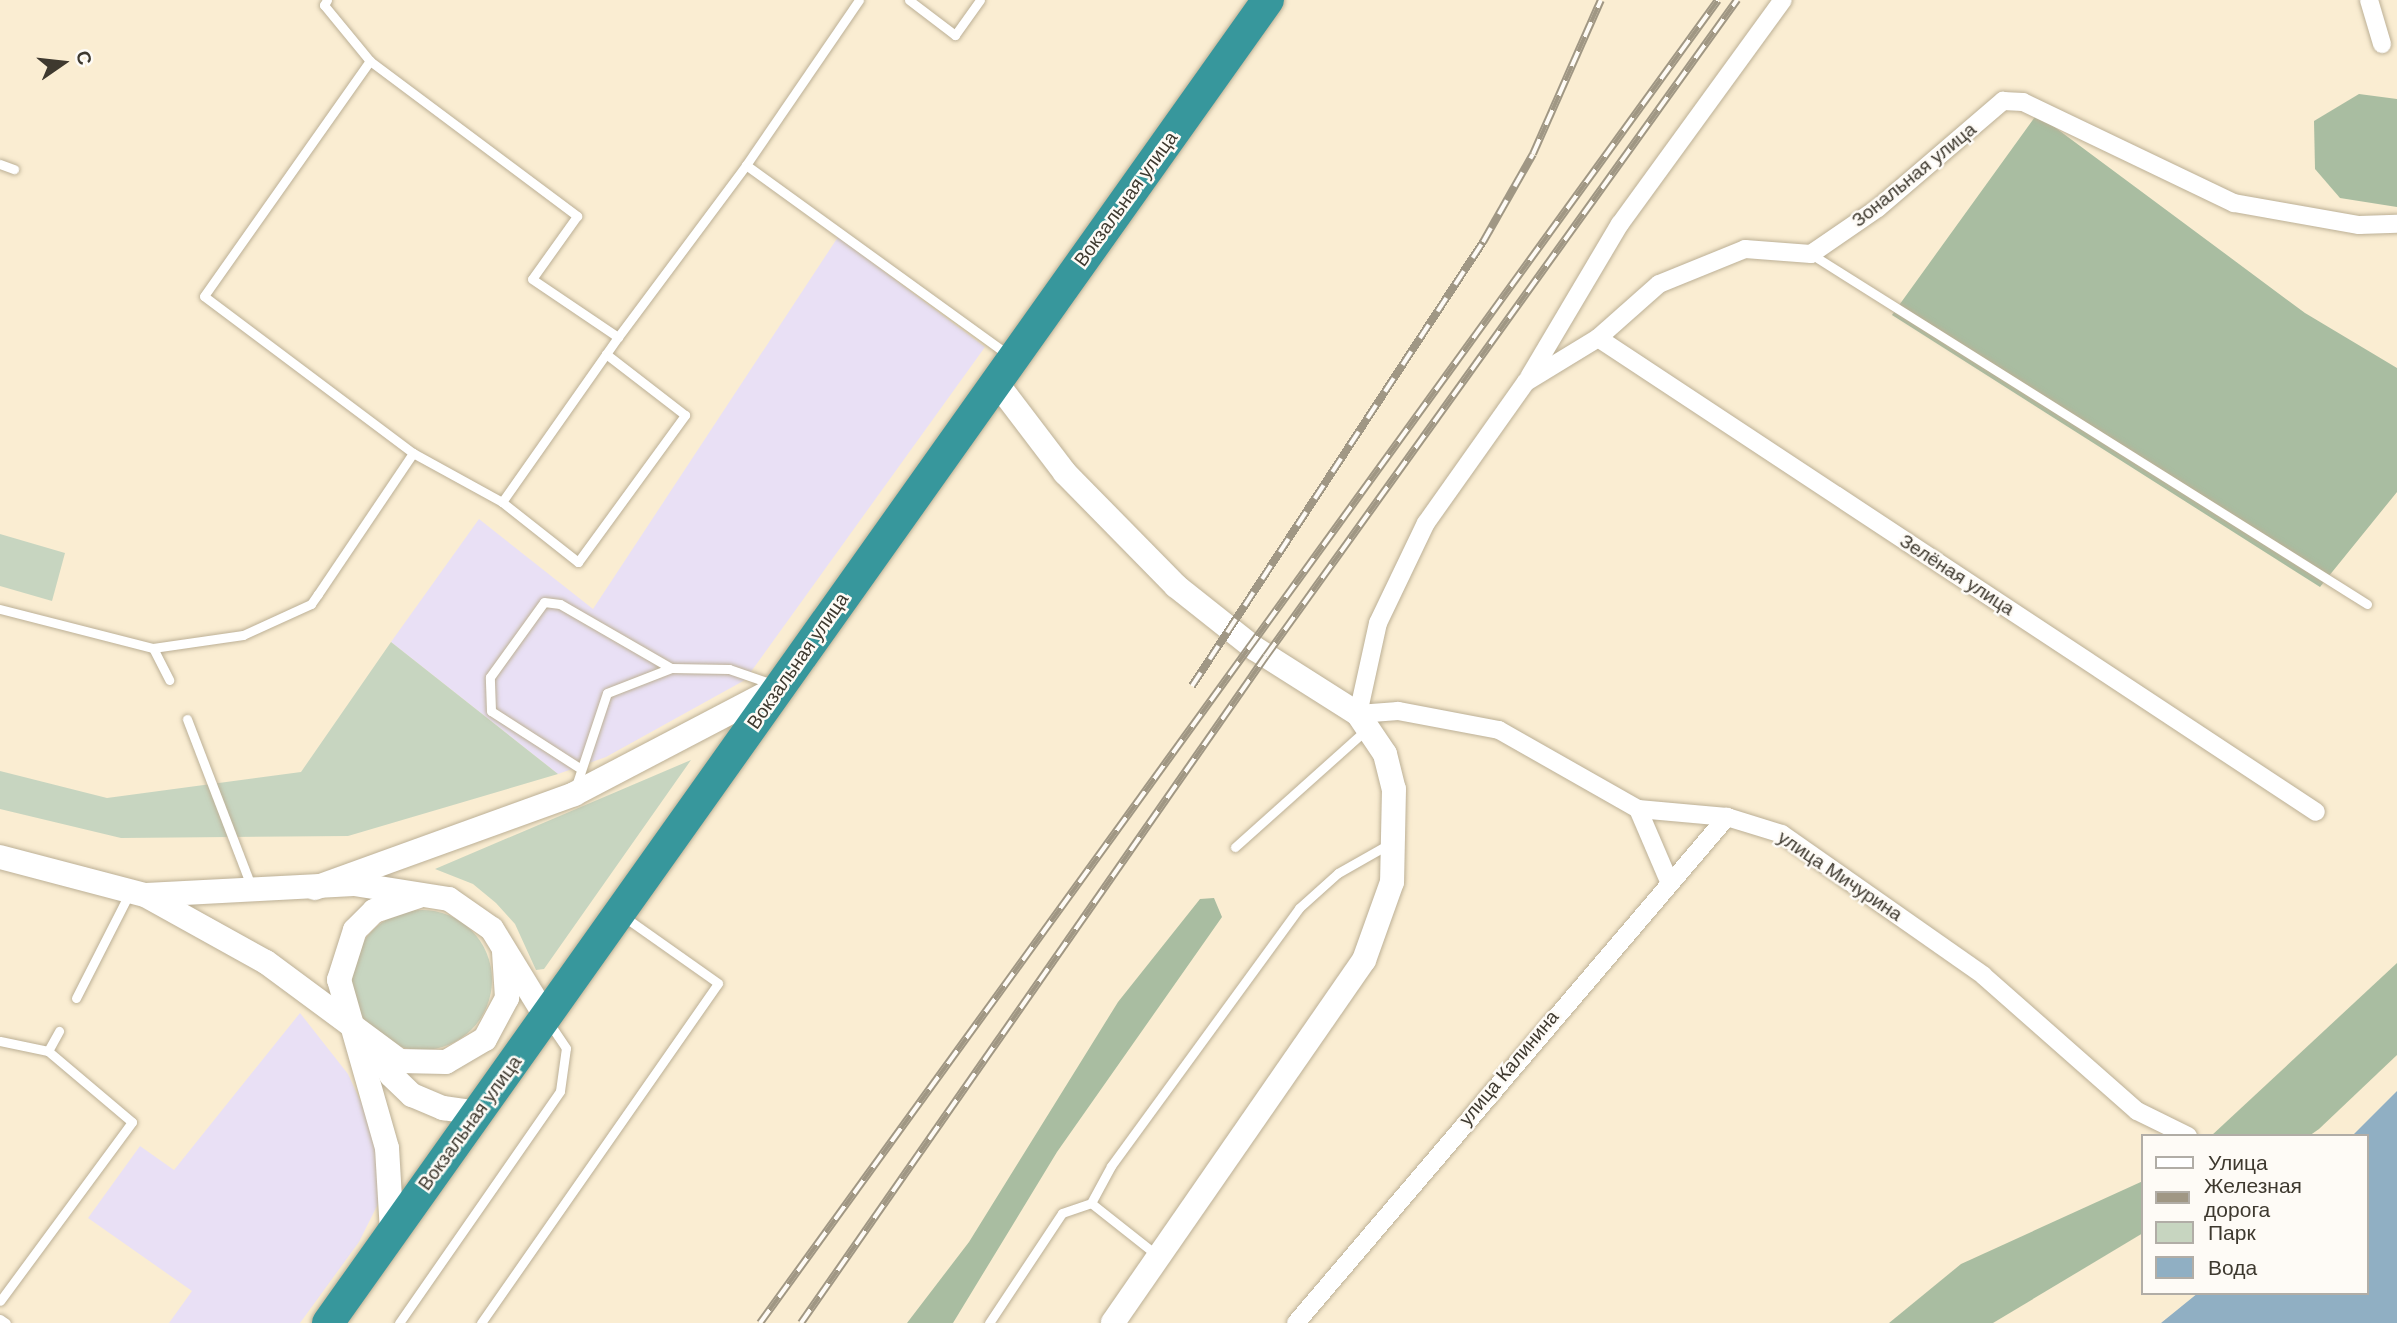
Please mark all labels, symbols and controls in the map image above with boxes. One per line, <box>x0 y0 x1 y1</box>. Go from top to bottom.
north arrow <box>28 28 98 98</box>
text: С <box>72 49 96 67</box>
street label: Зональная улица <box>1847 118 1981 232</box>
street label: Вокзальная улица <box>1069 127 1183 271</box>
street label: Зелёная улица <box>1895 530 2019 620</box>
street label: Вокзальная улица <box>743 589 853 733</box>
street label: улица Мичурина <box>1773 826 1907 926</box>
street label: улица Калинина <box>1454 1006 1564 1130</box>
street label: Вокзальная улица <box>413 1051 527 1195</box>
legend <box>2142 1134 2369 1295</box>
text: Улица <box>2208 1151 2268 1174</box>
text: Железная дорога <box>2204 1174 2302 1221</box>
text: Парк <box>2208 1221 2256 1244</box>
text: Вода <box>2208 1256 2257 1279</box>

